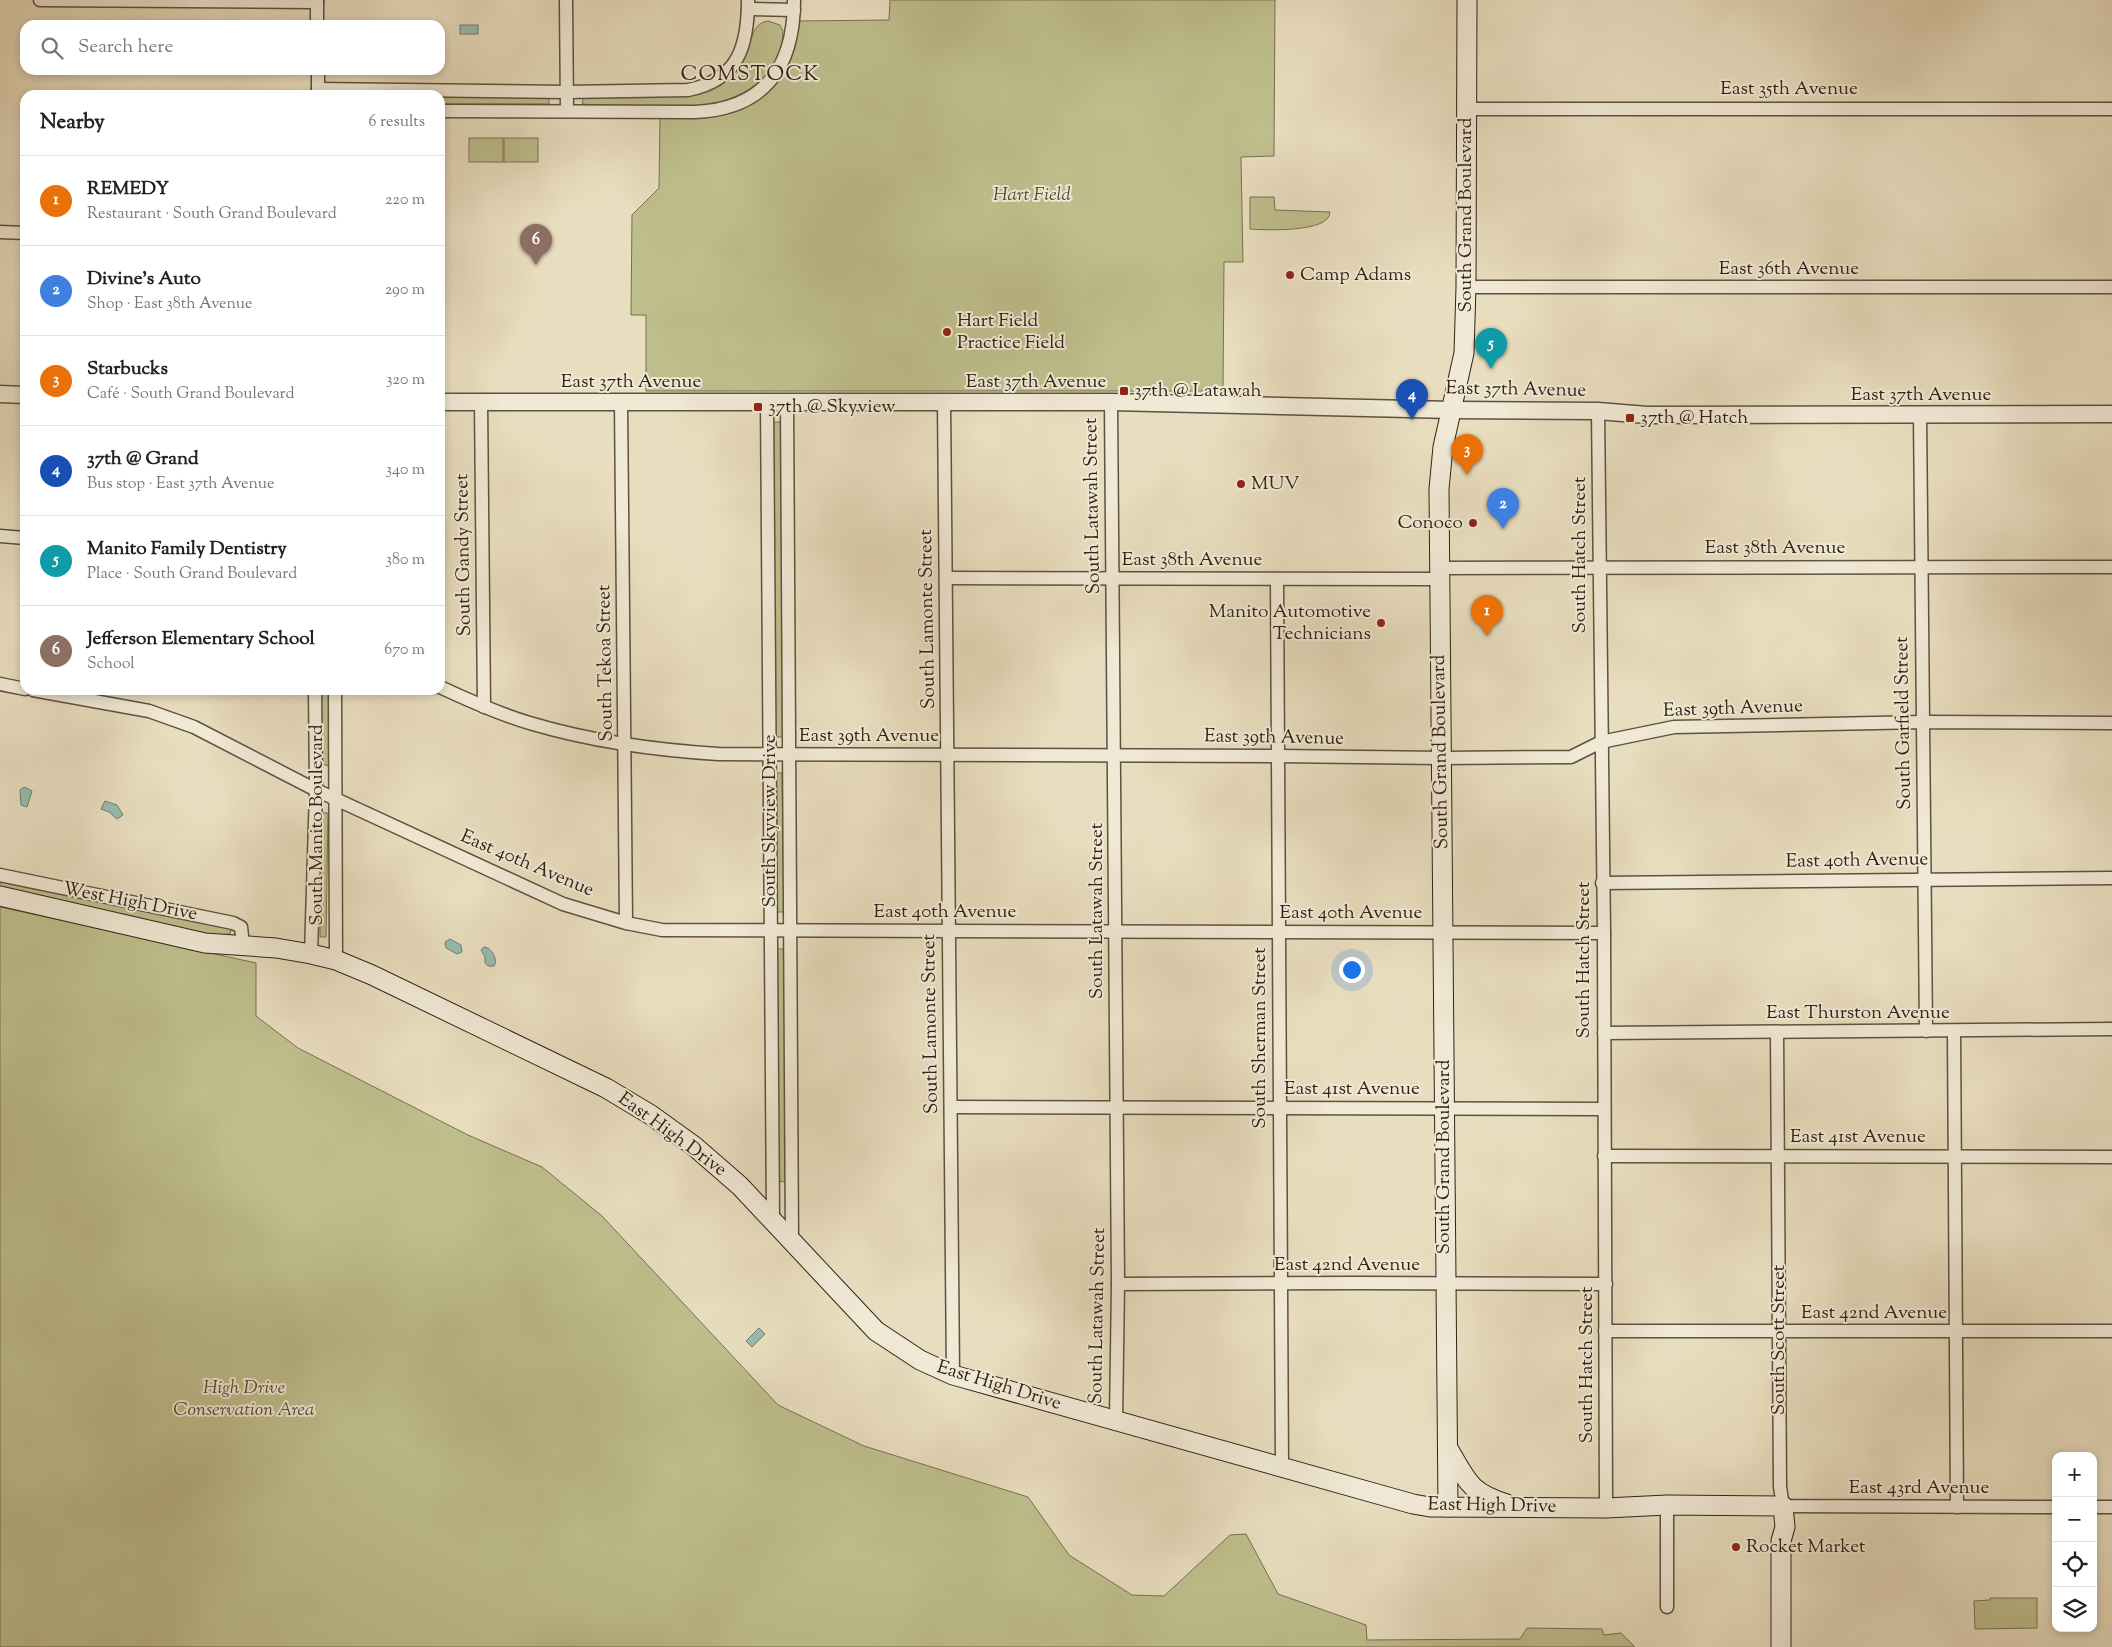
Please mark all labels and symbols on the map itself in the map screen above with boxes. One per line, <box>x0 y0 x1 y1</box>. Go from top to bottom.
district label: COMSTOCK <box>681 60 819 90</box>
street label: East 35th Avenue <box>1720 76 1858 103</box>
street label: South Grand Boulevard <box>1453 117 1480 312</box>
park label: Hart Field <box>993 182 1071 209</box>
pin: 6 <box>520 224 552 265</box>
street label: East 36th Avenue <box>1719 256 1859 283</box>
place label: Camp Adams <box>1300 262 1411 289</box>
marker: Camp Adams <box>1284 269 1296 281</box>
place label: Hart Field Practice Field <box>957 308 1065 357</box>
marker: Hart Field Practice Field <box>941 326 953 338</box>
pin: 5 <box>1475 328 1507 369</box>
street label: East 37th Avenue <box>561 369 701 396</box>
street label: East 37th Avenue <box>966 369 1106 396</box>
street label: East 37th Avenue <box>1445 375 1587 405</box>
place label: 37th @ Latawah <box>1134 378 1262 405</box>
pin: 4 <box>1396 379 1428 420</box>
street label: East 37th Avenue <box>1851 382 1991 409</box>
marker: 37th @ Latawah <box>1118 385 1130 397</box>
place label: 37th @ Skyview <box>768 394 895 421</box>
marker: 37th @ Skyview <box>752 401 764 413</box>
place label: 37th @ Hatch <box>1640 405 1748 432</box>
marker: 37th @ Hatch <box>1624 412 1636 424</box>
street label: South Latawah Street <box>1078 417 1108 595</box>
pin: 3 <box>1451 434 1483 475</box>
place label: MUV <box>1251 471 1299 498</box>
street label: South Gandy Street <box>449 473 479 637</box>
street label: South Hatch Street <box>1567 476 1594 634</box>
marker: MUV <box>1235 478 1247 490</box>
pin: 2 <box>1487 488 1519 529</box>
place label: Conoco <box>1397 510 1463 537</box>
marker: Conoco <box>1467 517 1479 529</box>
street label: South Lamonte Street <box>913 528 943 709</box>
street label: East 38th Avenue <box>1705 535 1845 562</box>
street label: East 38th Avenue <box>1122 547 1262 574</box>
street label: South Tekoa Street <box>591 584 621 742</box>
pin: 1 <box>1471 595 1503 636</box>
place label: Manito Automotive Technicians <box>1209 599 1371 648</box>
marker: Manito Automotive Technicians <box>1375 617 1387 629</box>
street label: South Garfield Street <box>1889 636 1919 810</box>
street label: South Grand Boulevard <box>1426 654 1456 850</box>
street label: East 39th Avenue <box>1663 693 1804 725</box>
street label: East 39th Avenue <box>799 723 939 750</box>
street label: East 39th Avenue <box>1204 723 1344 753</box>
street label: South Manito Boulevard <box>304 724 331 926</box>
street label: South Skyview Drive <box>757 734 784 908</box>
street label: South Latawah Street <box>1084 822 1111 999</box>
street label: East 40th Avenue <box>456 824 598 904</box>
street label: East 40th Avenue <box>1785 846 1929 876</box>
street label: West High Drive <box>60 876 200 928</box>
street label: South Hatch Street <box>1571 881 1598 1039</box>
street label: East 40th Avenue <box>874 899 1017 926</box>
street label: East 40th Avenue <box>1280 900 1423 927</box>
street label: South Lamonte Street <box>916 933 946 1114</box>
street label: South Sherman Street <box>1247 947 1274 1129</box>
your location <box>1339 957 1365 983</box>
street label: East Thurston Avenue <box>1766 1000 1950 1027</box>
street label: South Grand Boulevard <box>1431 1059 1458 1254</box>
street label: East 41st Avenue <box>1284 1076 1420 1103</box>
street label: East High Drive <box>612 1086 732 1184</box>
street label: East 41st Avenue <box>1790 1124 1926 1151</box>
street label: South Latawah Street <box>1083 1227 1113 1405</box>
street label: East 42nd Avenue <box>1274 1252 1420 1279</box>
street label: South Scott Street <box>1766 1264 1793 1415</box>
street label: South Hatch Street <box>1574 1286 1601 1444</box>
street label: East 42nd Avenue <box>1801 1300 1947 1327</box>
street label: East High Drive <box>933 1354 1065 1418</box>
park label: High Drive Conservation Area <box>173 1375 315 1424</box>
street label: East 43rd Avenue <box>1849 1475 1990 1502</box>
street label: East High Drive <box>1427 1491 1557 1521</box>
place label: Rocket Market <box>1746 1534 1866 1561</box>
marker: Rocket Market <box>1730 1541 1742 1553</box>

